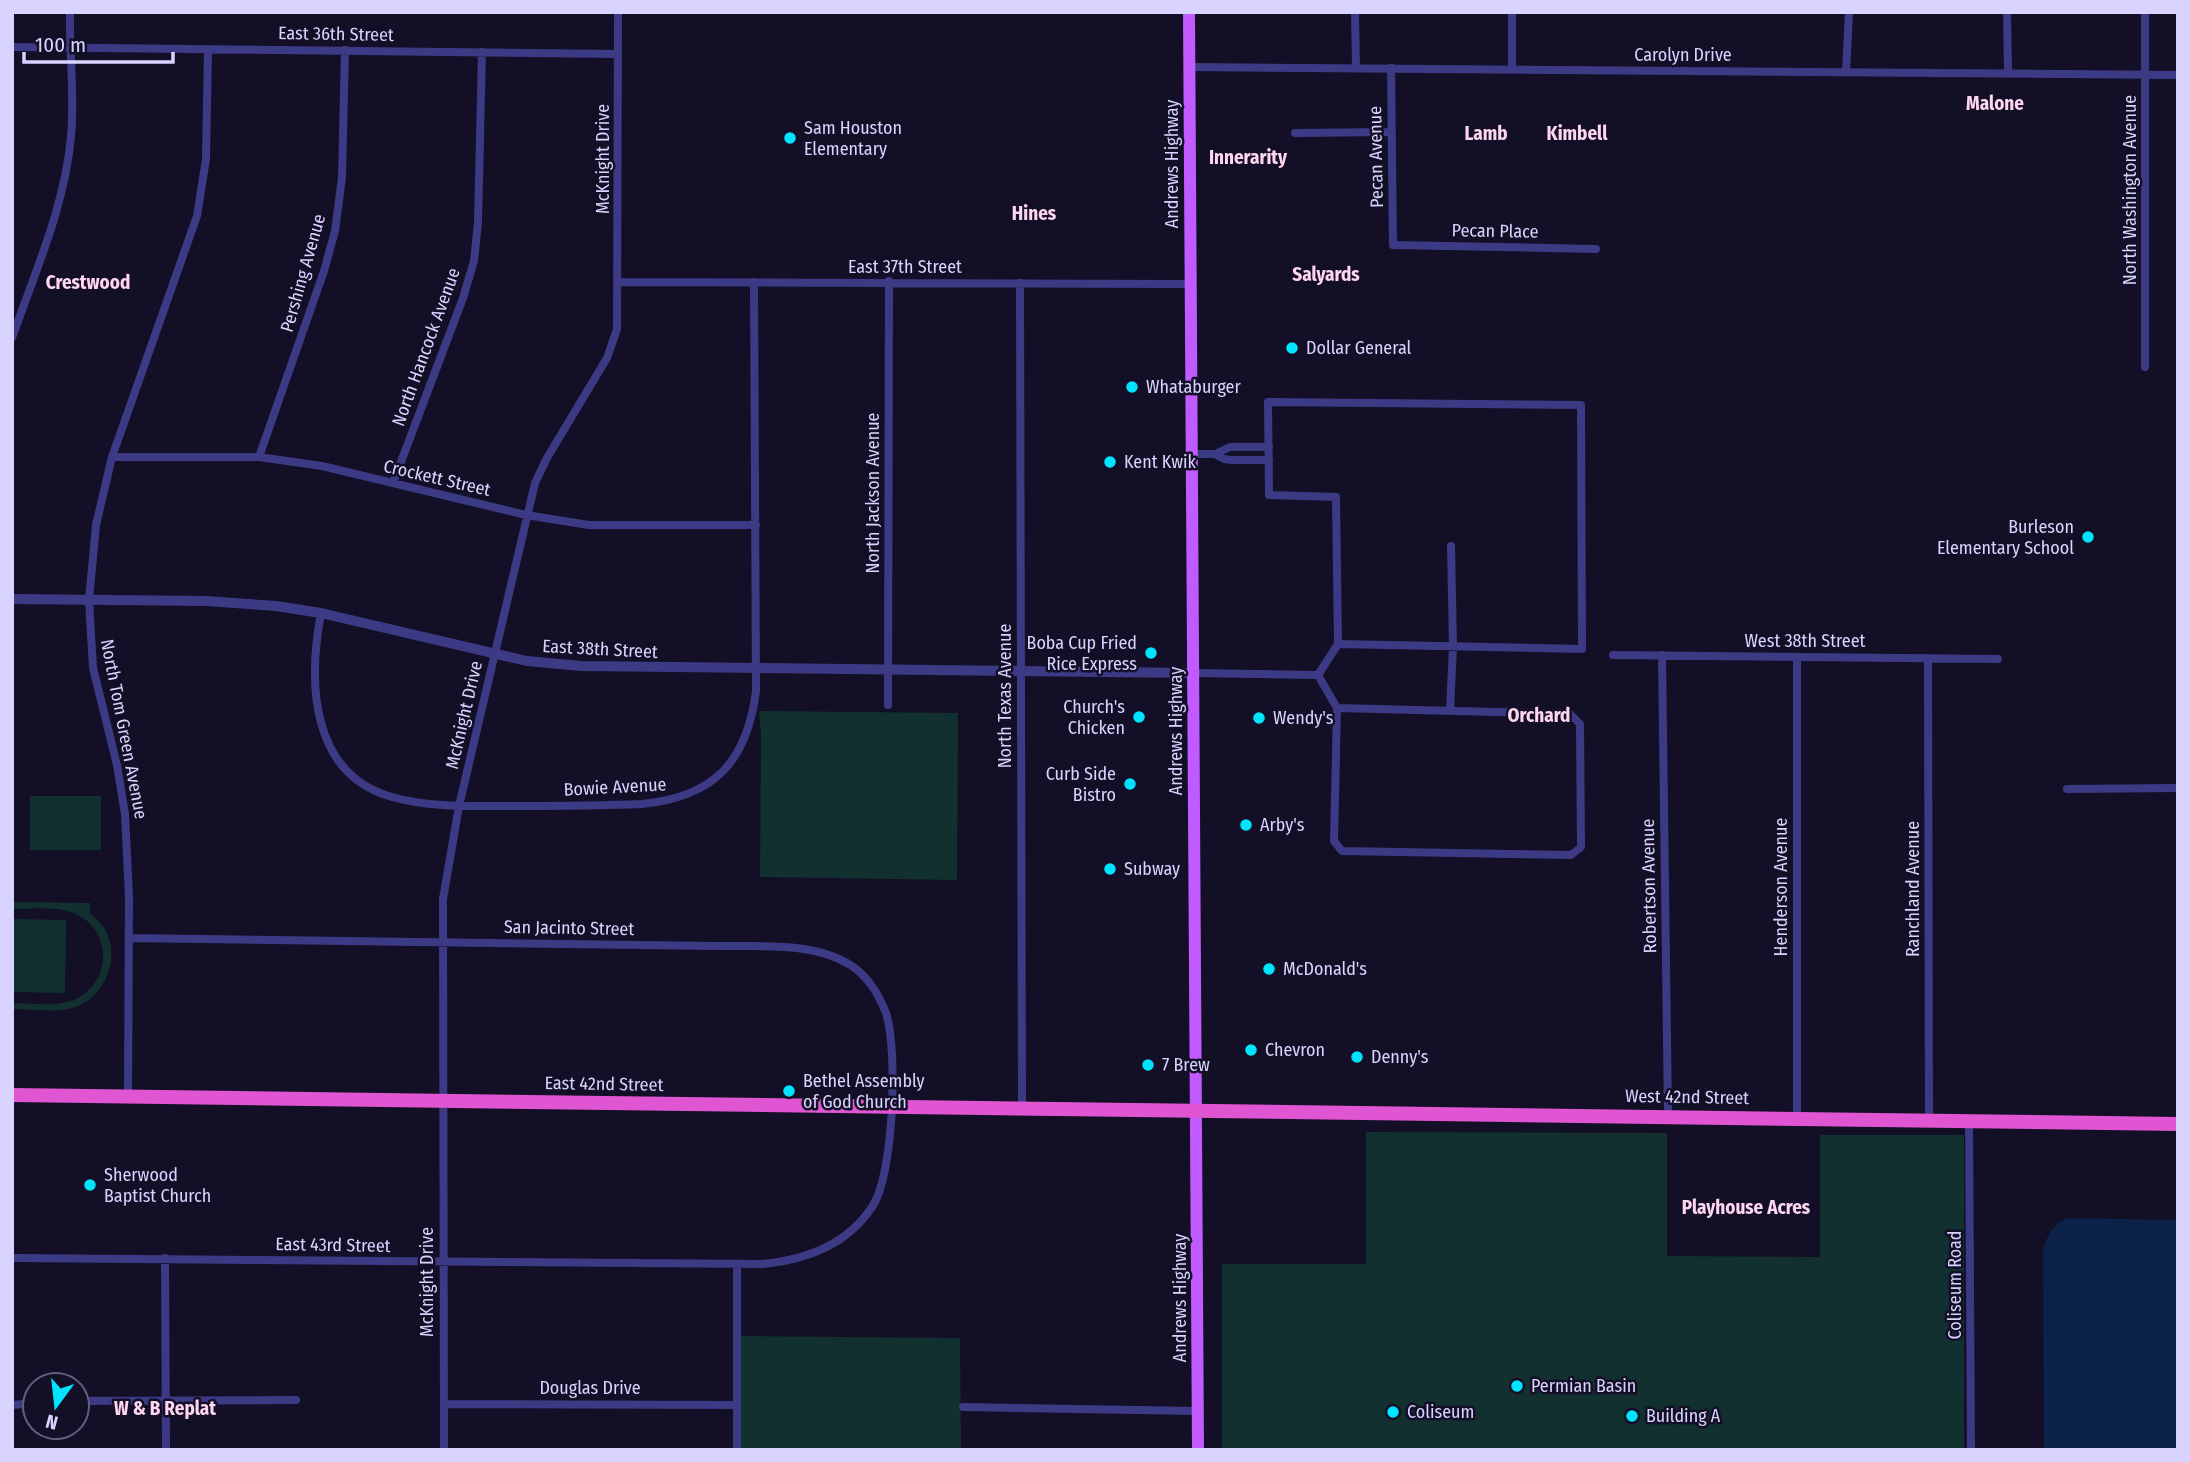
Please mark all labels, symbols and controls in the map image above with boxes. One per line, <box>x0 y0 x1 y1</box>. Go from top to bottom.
scale bar <box>24 21 173 65</box>
street label: East 36th Street <box>278 22 394 46</box>
text: 100 m <box>35 32 86 58</box>
street label: Carolyn Drive <box>1634 44 1732 66</box>
district label: Malone <box>1966 92 2024 115</box>
street label: North Washington Avenue <box>2119 95 2141 285</box>
street label: Andrews Highway <box>1161 100 1183 228</box>
street label: McKnight Drive <box>592 104 614 214</box>
street label: Pecan Avenue <box>1364 106 1388 208</box>
place label: Sam Houston Elementary <box>804 117 902 160</box>
district label: Lamb <box>1465 122 1508 145</box>
district label: Kimbell <box>1547 122 1608 145</box>
marker: Sam Houston Elementary <box>782 130 798 146</box>
district label: Innerarity <box>1209 146 1288 169</box>
district label: Hines <box>1012 202 1057 225</box>
street label: Pershing Avenue <box>276 211 330 335</box>
street label: Pecan Place <box>1451 219 1539 243</box>
street label: East 37th Street <box>848 256 962 278</box>
district label: Salyards <box>1292 263 1360 286</box>
street label: North Hancock Avenue <box>387 265 465 429</box>
district label: Crestwood <box>46 271 130 294</box>
place label: Dollar General <box>1306 337 1412 359</box>
marker: Dollar General <box>1284 340 1300 356</box>
place label: Whataburger <box>1146 376 1241 398</box>
marker: Whataburger <box>1124 379 1140 395</box>
street label: North Jackson Avenue <box>862 412 884 573</box>
place label: Kent Kwik <box>1124 451 1197 473</box>
marker: Kent Kwik <box>1102 454 1118 470</box>
street label: Crockett Street <box>381 455 493 501</box>
place label: Burleson Elementary School <box>1937 516 2074 559</box>
marker: Burleson Elementary School <box>2080 529 2096 545</box>
street label: North Texas Avenue <box>994 624 1016 768</box>
street label: West 38th Street <box>1745 630 1866 652</box>
place label: Boba Cup Fried Rice Express <box>1027 632 1137 675</box>
street label: East 38th Street <box>542 635 658 663</box>
street label: North Tom Green Avenue <box>96 637 152 821</box>
marker: Boba Cup Fried Rice Express <box>1143 645 1159 661</box>
street label: McKnight Drive <box>441 659 487 771</box>
street label: Andrews Highway <box>1165 667 1187 795</box>
place label: Church's Chicken <box>1063 696 1125 739</box>
district label: Orchard <box>1508 704 1570 727</box>
place label: Wendy's <box>1273 707 1334 729</box>
marker: Church's Chicken <box>1131 709 1147 725</box>
marker: Wendy's <box>1251 710 1267 726</box>
place label: Curb Side Bistro <box>1046 763 1116 806</box>
street label: Bowie Avenue <box>563 773 667 801</box>
marker: Curb Side Bistro <box>1122 776 1138 792</box>
place label: Arby's <box>1260 814 1305 836</box>
marker: Arby's <box>1238 817 1254 833</box>
street label: Henderson Avenue <box>1770 817 1792 956</box>
street label: Robertson Avenue <box>1637 818 1661 953</box>
street label: Ranchland Avenue <box>1902 821 1924 957</box>
place label: Subway <box>1124 858 1180 880</box>
marker: Subway <box>1102 861 1118 877</box>
street label: San Jacinto Street <box>504 916 635 940</box>
place label: McDonald's <box>1283 958 1367 980</box>
marker: McDonald's <box>1261 961 1277 977</box>
place label: Chevron <box>1265 1039 1325 1061</box>
marker: Chevron <box>1243 1042 1259 1058</box>
place label: Denny's <box>1371 1046 1429 1068</box>
marker: Denny's <box>1349 1049 1365 1065</box>
place label: 7 Brew <box>1162 1054 1210 1076</box>
marker: 7 Brew <box>1140 1057 1156 1073</box>
place label: Bethel Assembly of God Church <box>803 1070 925 1113</box>
street label: East 42nd Street <box>544 1072 664 1096</box>
marker: Bethel Assembly of God Church <box>781 1083 797 1099</box>
street label: West 42nd Street <box>1625 1085 1749 1109</box>
place label: Sherwood Baptist Church <box>104 1164 211 1207</box>
marker: Sherwood Baptist Church <box>82 1177 98 1193</box>
district label: Playhouse Acres <box>1682 1196 1811 1219</box>
street label: McKnight Drive <box>416 1227 438 1337</box>
street label: Coliseum Road <box>1944 1231 1966 1339</box>
street label: East 43rd Street <box>275 1233 391 1257</box>
street label: Andrews Highway <box>1169 1234 1191 1362</box>
north arrow <box>21 1371 91 1441</box>
place label: Permian Basin <box>1531 1375 1636 1397</box>
street label: Douglas Drive <box>539 1377 641 1399</box>
marker: Permian Basin <box>1509 1378 1525 1394</box>
district label: W & B Replat <box>114 1397 216 1420</box>
place label: Coliseum <box>1407 1401 1474 1423</box>
marker: Coliseum <box>1385 1404 1401 1420</box>
place label: Building A <box>1646 1405 1721 1427</box>
marker: Building A <box>1624 1408 1640 1424</box>
text: N <box>43 1409 60 1435</box>

